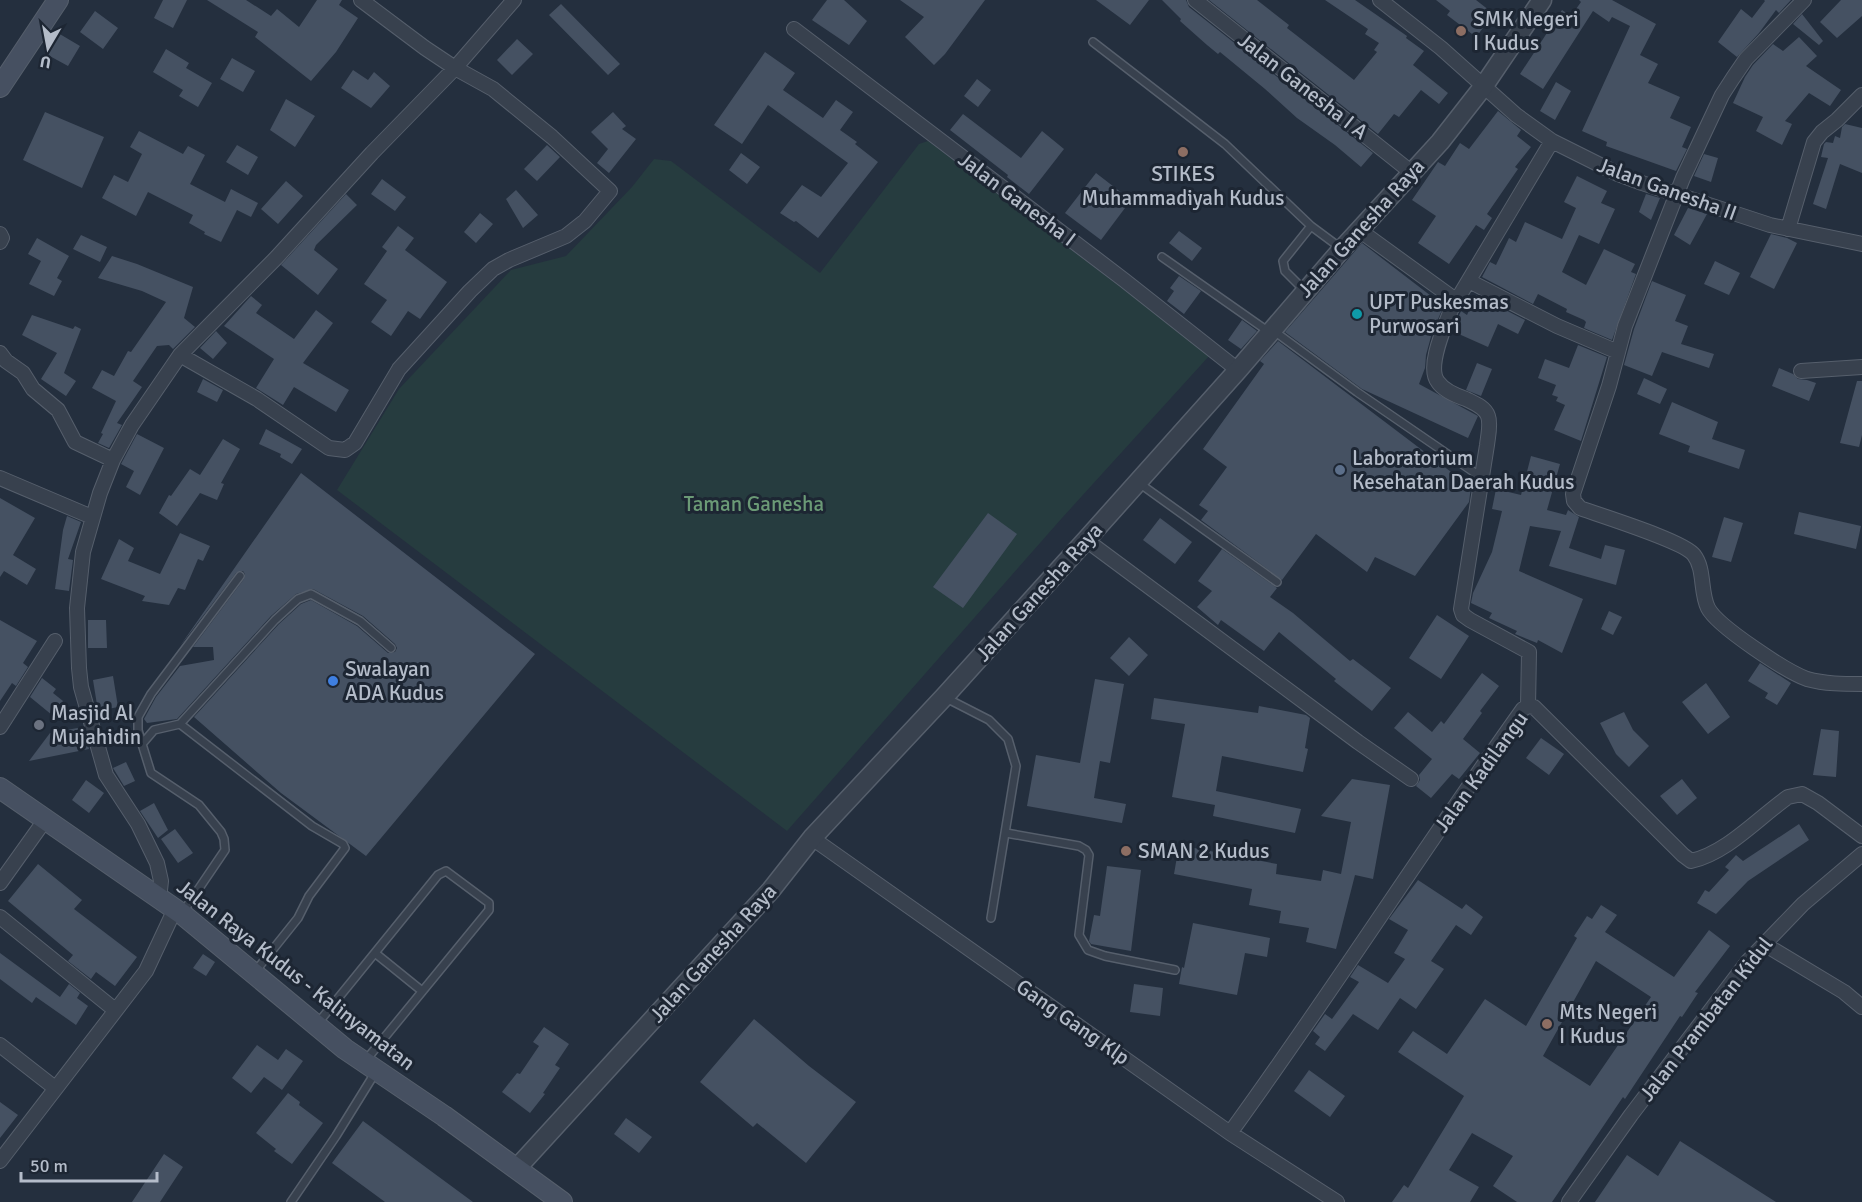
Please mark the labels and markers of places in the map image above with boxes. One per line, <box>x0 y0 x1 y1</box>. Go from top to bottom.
place label: SMK Negeri I Kudus <box>1473 6 1579 56</box>
marker: SMK Negeri I Kudus <box>1454 24 1468 38</box>
marker: STIKES Muhammadiyah Kudus <box>1176 145 1190 159</box>
place label: STIKES Muhammadiyah Kudus <box>1082 161 1284 211</box>
place label: UPT Puskesmas Purwosari <box>1369 289 1509 339</box>
marker: UPT Puskesmas Purwosari <box>1350 307 1364 321</box>
place label: Laboratorium Kesehatan Daerah Kudus <box>1352 445 1575 495</box>
marker: Laboratorium Kesehatan Daerah Kudus <box>1333 463 1347 477</box>
place label: Swalayan ADA Kudus <box>345 656 444 706</box>
marker: Swalayan ADA Kudus <box>326 674 340 688</box>
place label: Masjid Al Mujahidin <box>51 700 141 750</box>
marker: Masjid Al Mujahidin <box>32 718 46 732</box>
place label: SMAN 2 Kudus <box>1138 838 1270 864</box>
marker: SMAN 2 Kudus <box>1119 844 1133 858</box>
place label: Mts Negeri I Kudus <box>1559 999 1657 1049</box>
marker: Mts Negeri I Kudus <box>1540 1017 1554 1031</box>

